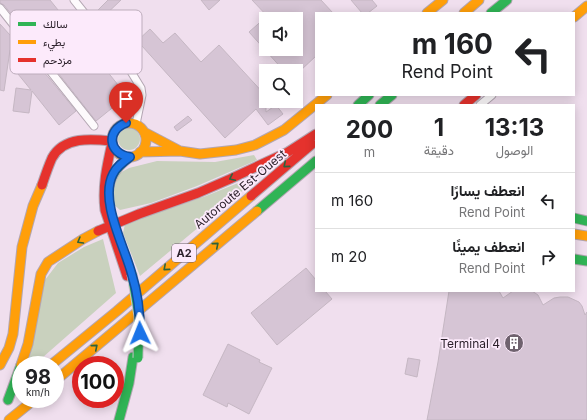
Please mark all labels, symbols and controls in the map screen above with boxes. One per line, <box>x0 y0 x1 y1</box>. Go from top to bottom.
legend <box>10 10 142 74</box>
map controls <box>259 12 303 108</box>
button: sound <box>259 12 303 56</box>
text: سالك <box>43 17 68 31</box>
text: 160 m <box>412 27 493 61</box>
icon: left <box>507 28 559 80</box>
text: بطيء <box>43 35 65 52</box>
text: مزدحم <box>43 53 72 68</box>
text: Rend Point <box>401 61 493 82</box>
button: search <box>259 64 303 108</box>
pin <box>109 82 143 123</box>
icon: arrive <box>115 88 137 110</box>
text: 1 <box>434 113 444 142</box>
text: 13:13 <box>485 113 544 142</box>
text: 200 <box>346 115 393 144</box>
text: دقيقة <box>424 142 454 158</box>
text: الوصول <box>496 142 533 158</box>
text: m <box>364 144 375 160</box>
street label: Autoroute Est-Ouest <box>191 146 289 232</box>
one-way arrow <box>283 161 291 168</box>
one-way arrow <box>229 173 236 181</box>
text: انعطف يسارًا <box>450 181 525 200</box>
icon: left <box>537 190 559 212</box>
text: 160 m <box>331 191 373 210</box>
text: Rend Point <box>459 204 525 220</box>
one-way arrow <box>77 236 84 243</box>
text: انعطف يمينًا <box>452 237 525 256</box>
one-way arrow <box>211 243 219 250</box>
road number: A2 <box>172 244 196 262</box>
icon: right <box>537 246 559 268</box>
text: 20 m <box>331 247 367 266</box>
text: Rend Point <box>459 260 525 276</box>
one-way arrow <box>163 264 171 271</box>
position arrow <box>119 312 161 354</box>
building icon: Terminal 4 <box>503 332 525 354</box>
place label: Terminal 4 <box>440 336 500 351</box>
one-way arrow <box>91 344 98 351</box>
speed limit sign: 100 <box>72 356 124 408</box>
text: 98 <box>25 365 51 389</box>
text: km/h <box>26 386 50 398</box>

